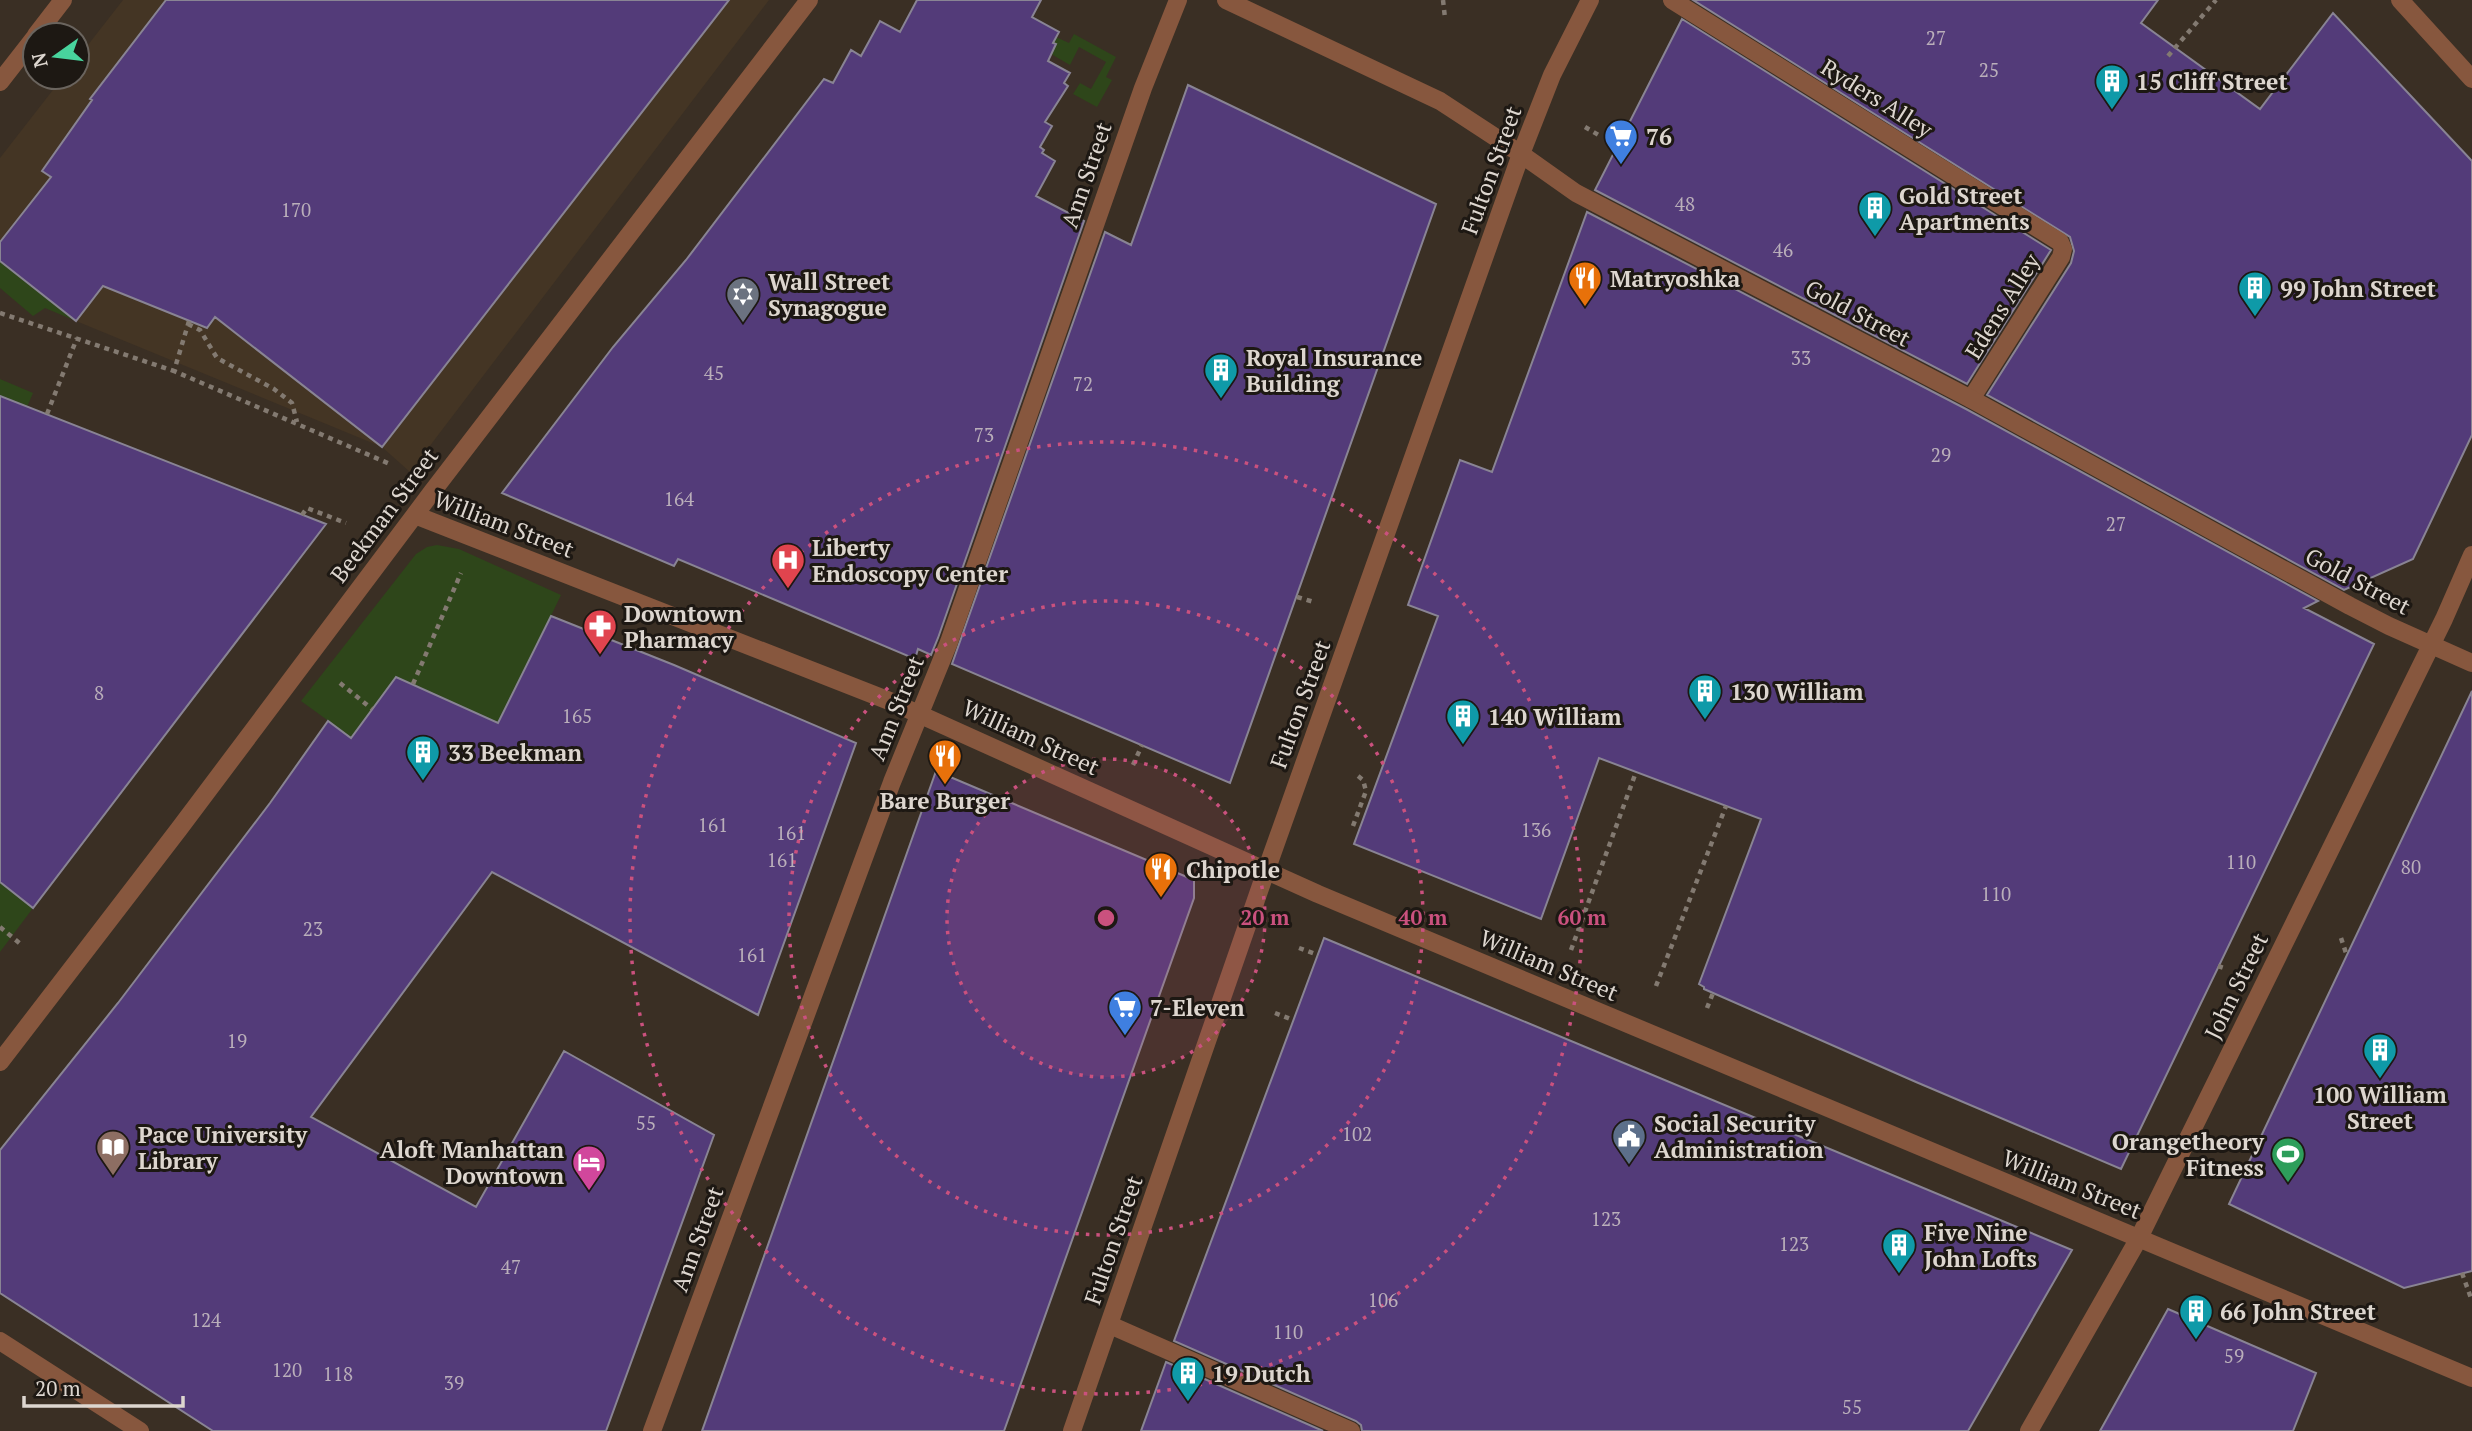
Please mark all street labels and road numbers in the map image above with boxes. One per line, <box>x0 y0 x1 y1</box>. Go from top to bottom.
street label: Ryders Alley <box>1815 51 1939 145</box>
street label: Fulton Street <box>1453 101 1529 239</box>
street label: Ann Street <box>1053 118 1119 232</box>
street label: Edens Alley <box>1957 247 2047 365</box>
street label: Gold Street <box>1800 272 1917 354</box>
street label: Beekman Street <box>323 441 445 589</box>
street label: William Street <box>430 483 579 565</box>
street label: Gold Street <box>2300 540 2417 622</box>
street label: Fulton Street <box>1262 635 1338 773</box>
street label: Ann Street <box>861 651 931 765</box>
street label: William Street <box>958 692 1105 782</box>
street label: William Street <box>1475 922 1623 1008</box>
street label: John Street <box>2197 927 2275 1044</box>
street label: William Street <box>1998 1142 2147 1226</box>
street label: Fulton Street <box>1076 1171 1150 1309</box>
street label: Ann Street <box>664 1182 731 1296</box>

